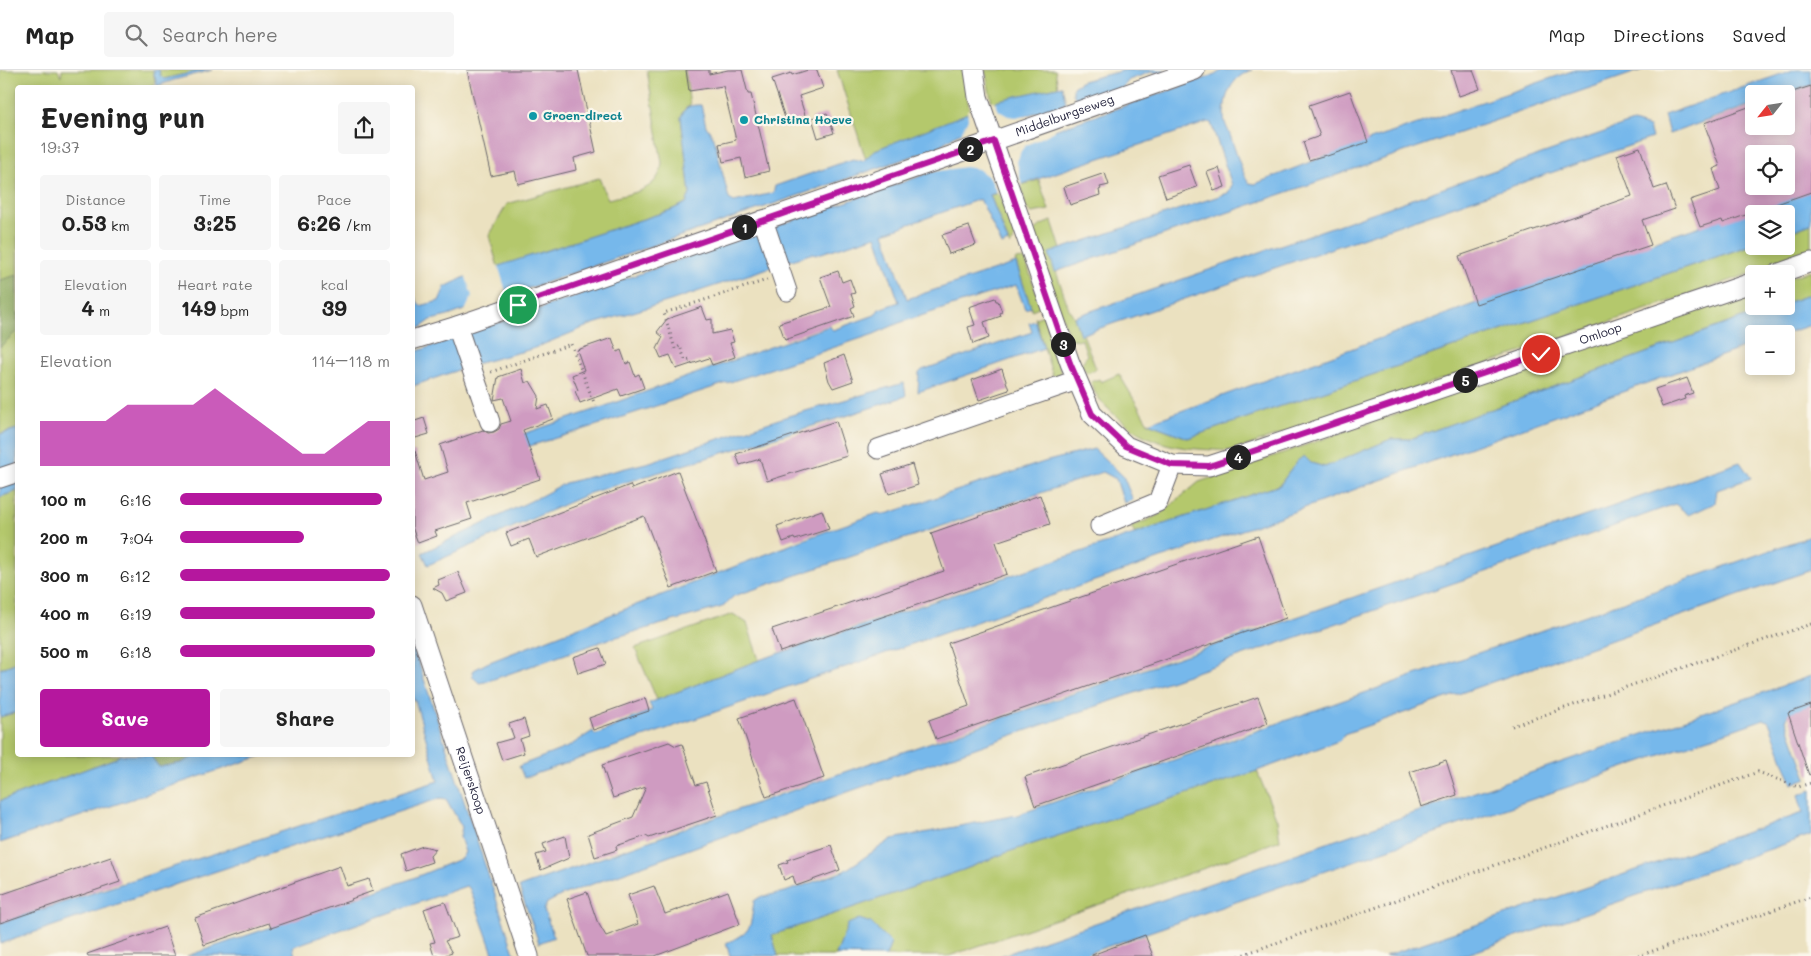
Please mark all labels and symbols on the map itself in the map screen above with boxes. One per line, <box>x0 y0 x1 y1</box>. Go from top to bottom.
north arrow <box>1745 85 1795 135</box>
street label: Middelburgseweg <box>1013 90 1116 140</box>
place label: Groen-direct <box>543 107 622 123</box>
marker: Groen-direct <box>527 110 539 122</box>
place label: Christina Hoeve <box>754 111 852 127</box>
marker: Christina Hoeve <box>738 114 750 126</box>
pin: 2 <box>958 136 982 162</box>
pin: 1 <box>732 214 756 240</box>
pin <box>497 284 539 326</box>
street label: Omloop <box>1577 318 1624 348</box>
pin: 3 <box>1050 332 1076 356</box>
pin <box>1520 333 1562 375</box>
pin: 5 <box>1452 368 1478 392</box>
pin: 4 <box>1226 444 1250 470</box>
street label: Reijerskoop <box>453 744 490 816</box>

